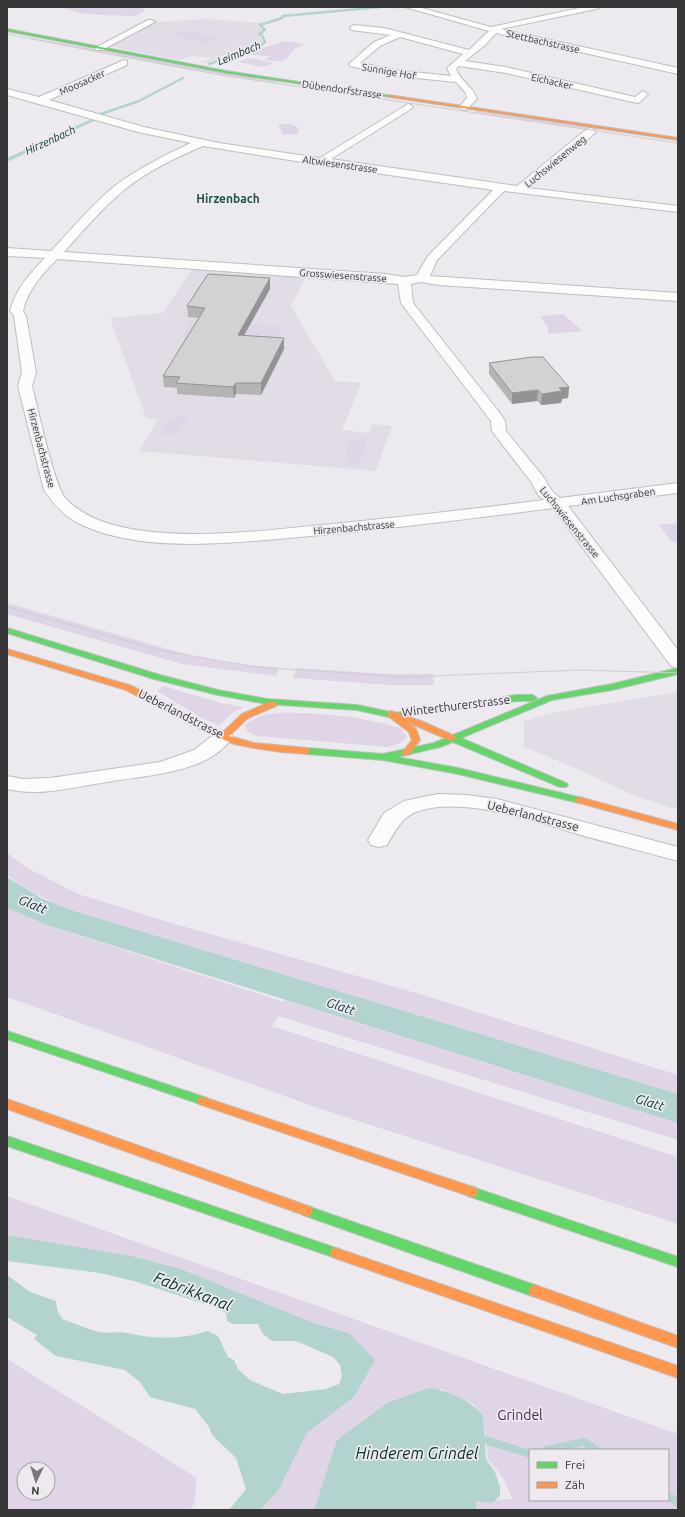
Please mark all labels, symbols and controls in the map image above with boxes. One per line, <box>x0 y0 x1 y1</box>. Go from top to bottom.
street label: Stettbachstrasse <box>505 28 581 55</box>
water label: Leimbach <box>216 39 262 67</box>
street label: Sunnige Hof <box>361 61 417 82</box>
street label: Moosacker <box>58 67 107 97</box>
street label: Eichacker <box>530 71 574 92</box>
street label: Dübendorfstrasse <box>301 78 383 101</box>
water label: Hirzenbach <box>23 123 77 157</box>
street label: Luchswiesenweg <box>522 133 588 190</box>
street label: Altwiesenstrasse <box>302 154 378 175</box>
district label: Hirzenbach <box>196 192 260 205</box>
street label: Grosswiesenstrasse <box>299 267 387 284</box>
street label: Hirzenbachstrasse <box>26 407 57 489</box>
street label: Luchswiesenstrasse <box>538 485 602 560</box>
street label: Am Luchsgraben <box>580 486 656 507</box>
street label: Hirzenbachstrasse <box>313 518 395 537</box>
street label: Ueberlandstrasse <box>136 686 226 741</box>
street label: Winterthurerstrasse <box>401 692 511 719</box>
street label: Ueberlandstrasse <box>486 798 580 833</box>
water label: Glatt <box>17 892 50 916</box>
water label: Glatt <box>325 995 358 1017</box>
water label: Glatt <box>634 1091 667 1113</box>
water label: Fabrikkanal <box>151 1268 235 1314</box>
park label: Grindel <box>497 1407 543 1423</box>
water label: Hinderem Grindel <box>356 1444 479 1462</box>
legend <box>529 1449 669 1501</box>
text: Frei <box>565 1458 585 1471</box>
north arrow <box>16 1461 56 1501</box>
text: Zäh <box>565 1478 585 1491</box>
text: N <box>31 1485 40 1497</box>

